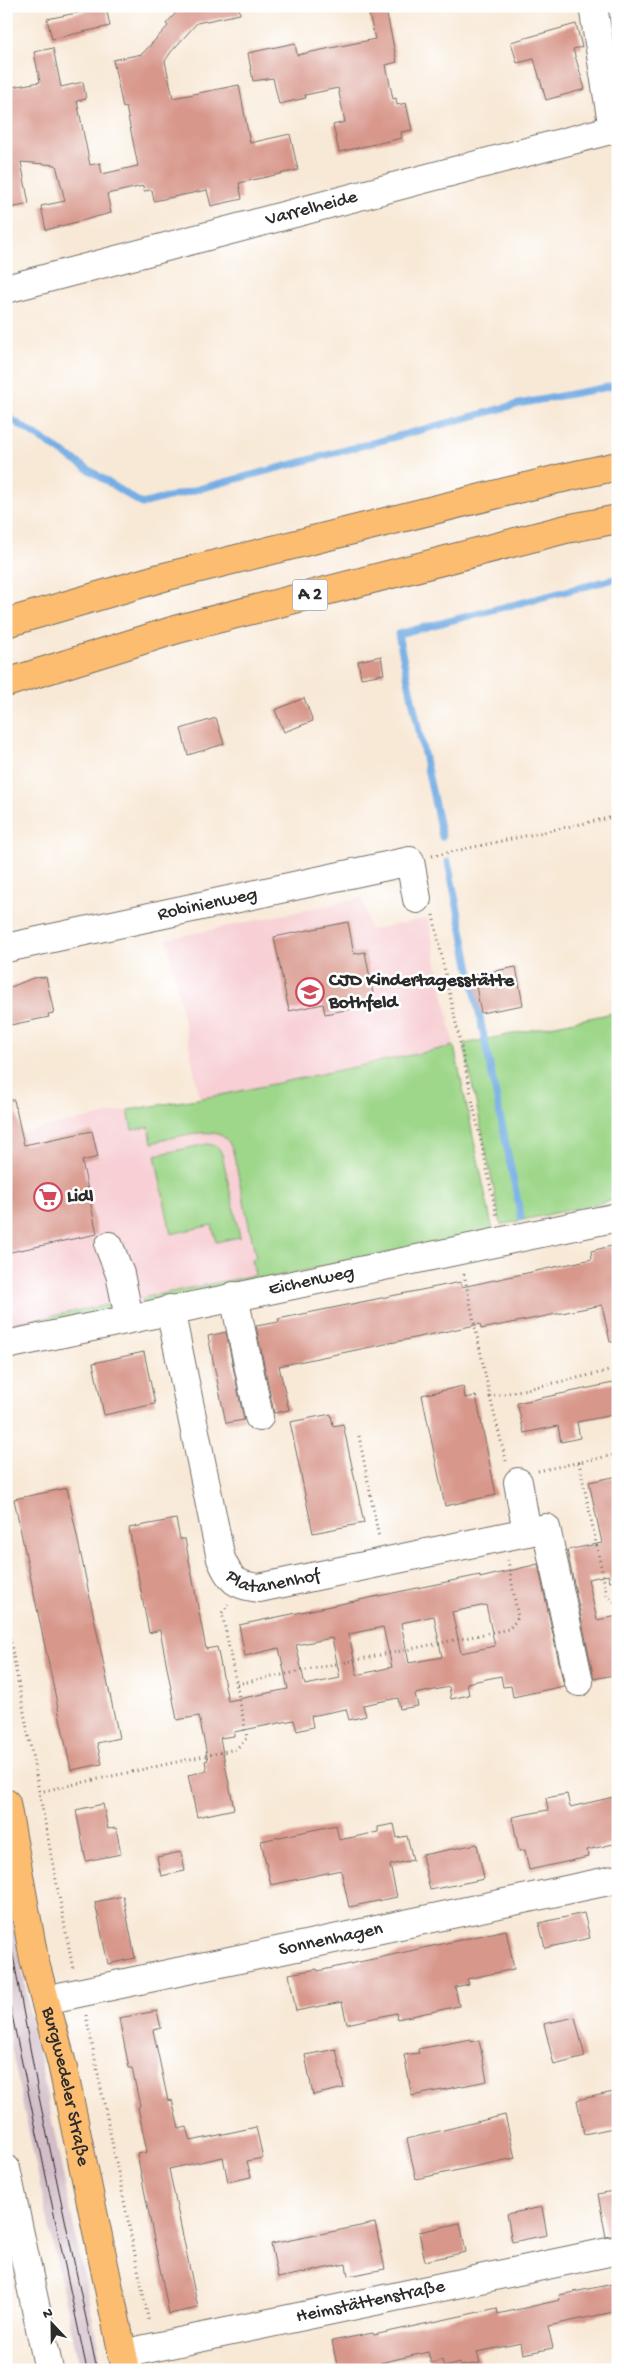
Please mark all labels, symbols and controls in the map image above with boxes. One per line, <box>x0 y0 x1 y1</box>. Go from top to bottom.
street label: Varrelheide <box>262 186 360 232</box>
road number: A 2 <box>292 580 328 610</box>
street label: Robinienweg <box>155 883 260 927</box>
place label: CJD Kindertagesstätte Bothfeld <box>328 970 515 1015</box>
school or university icon: CJD Kindertagesstätte Bothfeld <box>295 977 325 1007</box>
supermarket icon: Lidl <box>33 1182 63 1212</box>
place label: Lidl <box>67 1186 93 1209</box>
street label: Eichenweg <box>267 1261 356 1301</box>
street label: Platanenhof <box>219 1564 324 1600</box>
street label: Sonnenhagen <box>276 1917 385 1962</box>
street label: Burgwedeler Straße <box>36 2004 95 2168</box>
street label: Heimstättenstraße <box>294 2275 447 2329</box>
north arrow <box>28 2298 78 2348</box>
text: N <box>41 2305 55 2324</box>

